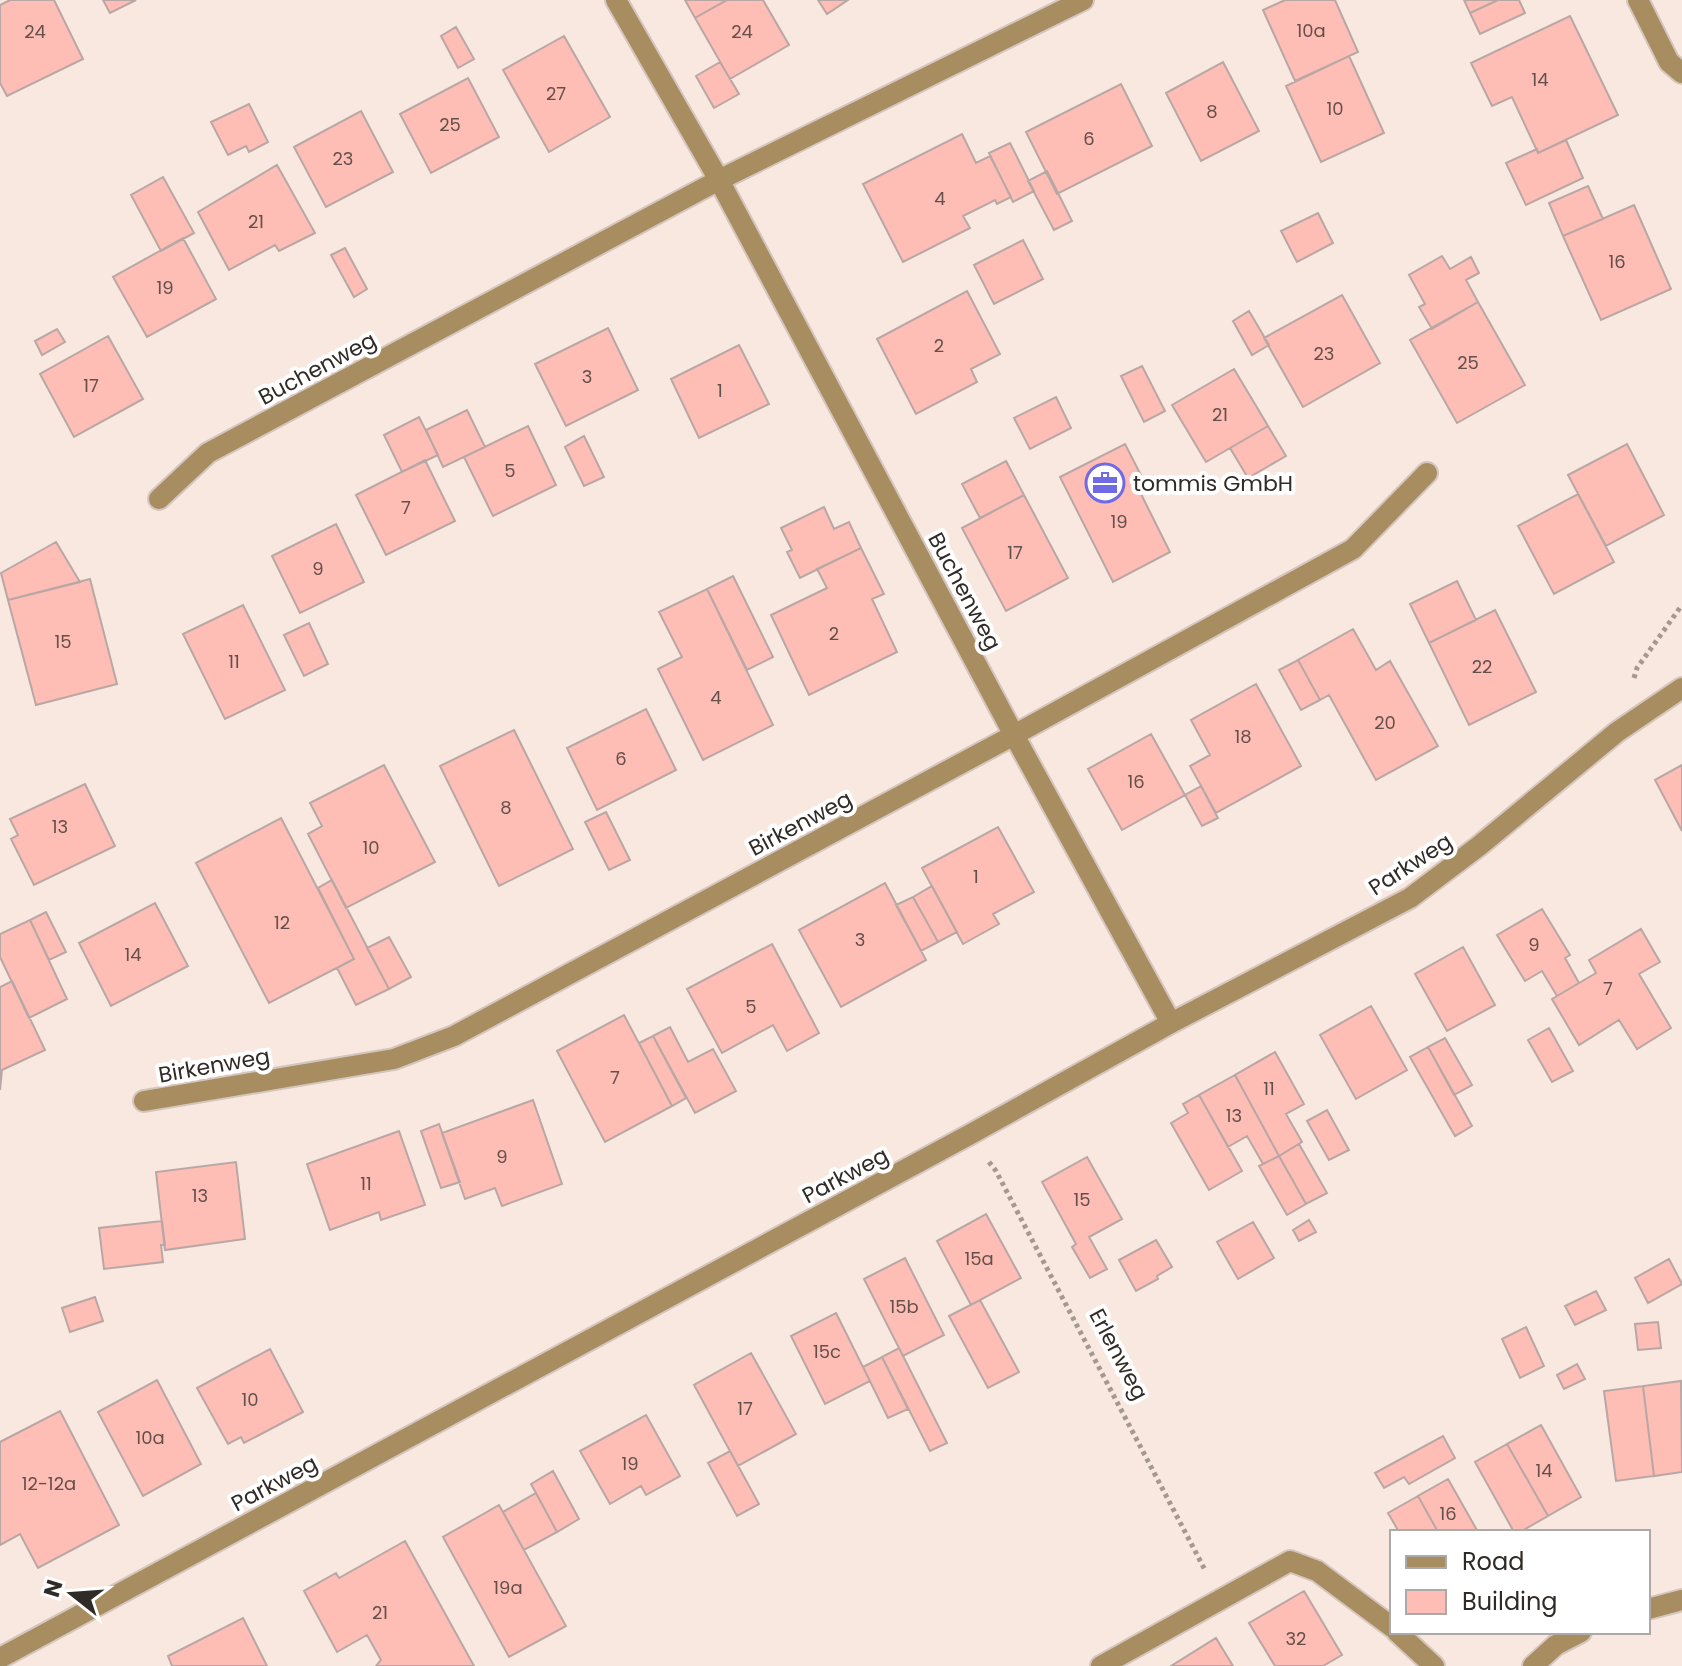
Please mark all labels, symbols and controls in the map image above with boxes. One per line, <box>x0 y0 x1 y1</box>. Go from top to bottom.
house number: 10a <box>1296 18 1326 43</box>
house number: 24 <box>24 19 46 44</box>
house number: 24 <box>731 19 753 44</box>
house number: 14 <box>1531 67 1549 92</box>
house number: 27 <box>546 81 566 106</box>
house number: 10 <box>1326 96 1344 121</box>
house number: 8 <box>1206 99 1218 124</box>
house number: 25 <box>439 112 461 137</box>
house number: 6 <box>1083 126 1095 151</box>
house number: 23 <box>333 146 353 171</box>
house number: 4 <box>934 186 946 211</box>
house number: 21 <box>248 209 264 234</box>
house number: 16 <box>1608 249 1626 274</box>
house number: 19 <box>156 275 174 300</box>
street label: Buchenweg <box>253 324 382 412</box>
house number: 2 <box>934 333 944 358</box>
house number: 23 <box>1314 341 1334 366</box>
house number: 25 <box>1457 350 1479 375</box>
house number: 3 <box>582 364 592 389</box>
house number: 17 <box>83 373 99 398</box>
house number: 1 <box>717 378 723 403</box>
house number: 21 <box>1212 402 1228 427</box>
house number: 5 <box>504 458 516 483</box>
office icon: tommis GmbH <box>1084 462 1126 504</box>
place label: tommis GmbH <box>1133 468 1293 499</box>
house number: 7 <box>401 495 411 520</box>
house number: 19 <box>1110 509 1128 534</box>
street label: Buchenweg <box>921 527 1009 656</box>
house number: 17 <box>1007 540 1023 565</box>
house number: 9 <box>312 556 324 581</box>
house number: 2 <box>829 621 839 646</box>
house number: 15 <box>54 629 72 654</box>
house number: 11 <box>228 649 240 674</box>
house number: 22 <box>1472 654 1492 679</box>
house number: 4 <box>710 685 722 710</box>
house number: 20 <box>1374 710 1396 735</box>
house number: 18 <box>1234 724 1252 749</box>
house number: 6 <box>615 746 627 771</box>
house number: 16 <box>1127 769 1145 794</box>
street label: Birkenweg <box>743 783 857 864</box>
house number: 8 <box>500 795 512 820</box>
house number: 13 <box>52 814 68 839</box>
street label: Parkweg <box>1363 826 1458 903</box>
house number: 10 <box>362 835 380 860</box>
house number: 1 <box>973 864 979 889</box>
house number: 12 <box>274 910 290 935</box>
house number: 3 <box>855 927 865 952</box>
house number: 9 <box>1528 932 1540 957</box>
house number: 14 <box>124 942 142 967</box>
house number: 7 <box>1603 976 1613 1001</box>
house number: 5 <box>745 994 757 1019</box>
street label: Birkenweg <box>156 1040 272 1091</box>
house number: 7 <box>610 1065 620 1090</box>
house number: 11 <box>1263 1076 1275 1101</box>
house number: 13 <box>1226 1103 1242 1128</box>
street label: Parkweg <box>797 1140 894 1211</box>
house number: 9 <box>496 1144 508 1169</box>
house number: 11 <box>360 1171 372 1196</box>
house number: 13 <box>192 1183 208 1208</box>
house number: 15 <box>1073 1187 1091 1212</box>
house number: 15a <box>964 1246 994 1271</box>
house number: 15b <box>889 1294 919 1319</box>
street label: Erlenweg <box>1082 1303 1156 1405</box>
house number: 15c <box>813 1339 841 1364</box>
house number: 10 <box>241 1387 259 1412</box>
house number: 17 <box>737 1396 753 1421</box>
house number: 10a <box>135 1425 165 1450</box>
street label: Parkweg <box>226 1448 323 1519</box>
house number: 19 <box>621 1451 639 1476</box>
house number: 14 <box>1535 1458 1553 1483</box>
house number: 12-12a <box>22 1471 76 1496</box>
house number: 16 <box>1439 1501 1457 1526</box>
legend <box>1390 1530 1650 1634</box>
text: Road <box>1462 1545 1524 1578</box>
north arrow <box>32 1554 112 1634</box>
house number: 19a <box>493 1575 523 1600</box>
text: N <box>36 1576 71 1601</box>
text: Building <box>1462 1585 1558 1618</box>
house number: 21 <box>372 1600 388 1625</box>
house number: 32 <box>1286 1626 1306 1651</box>

